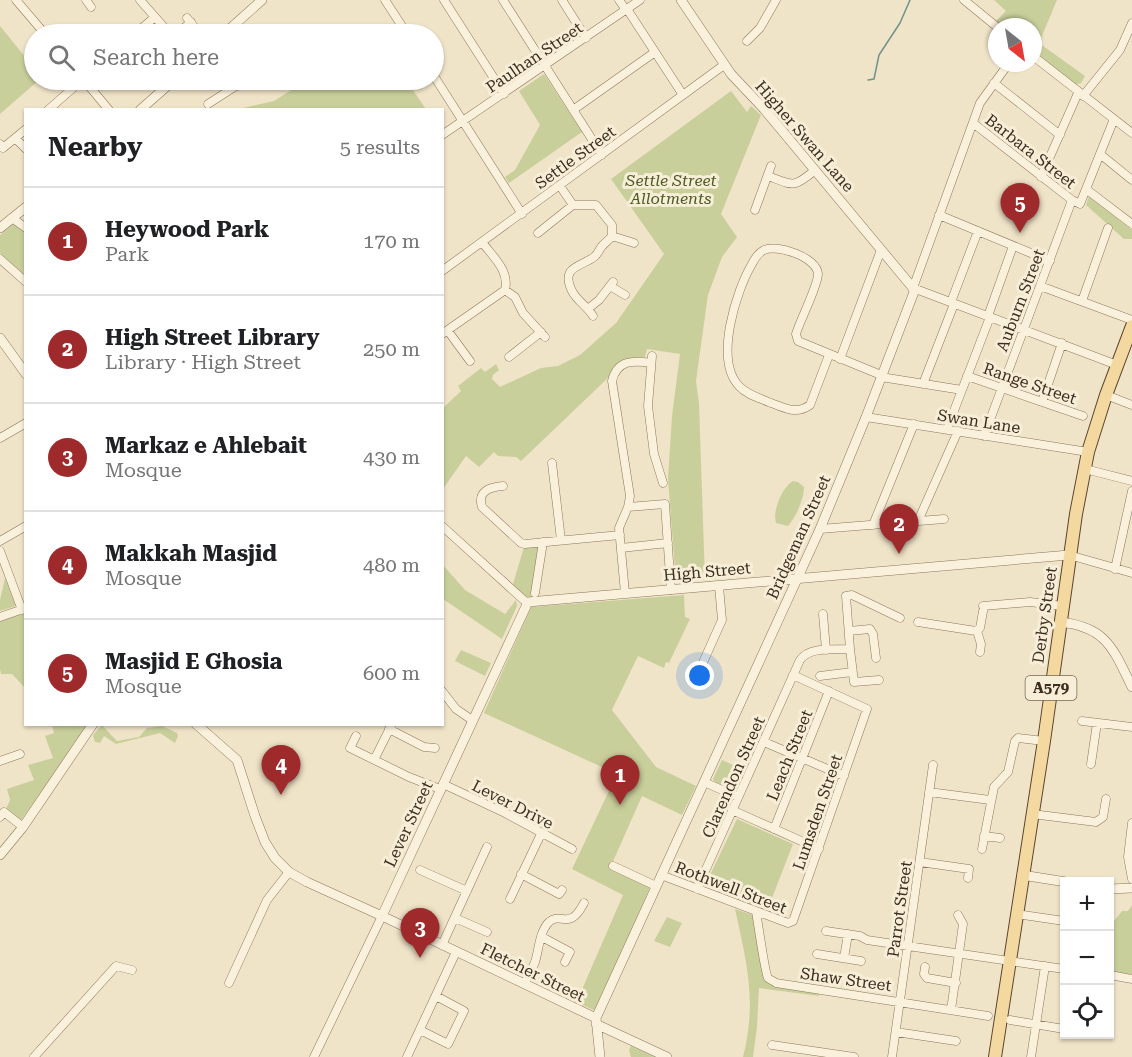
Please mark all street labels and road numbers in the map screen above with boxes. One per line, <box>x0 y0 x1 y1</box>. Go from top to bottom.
street label: Paulhan Street <box>482 18 586 97</box>
street label: Higher Swan Lane <box>751 77 858 196</box>
street label: Barbara Street <box>982 110 1080 193</box>
street label: Settle Street <box>531 122 619 193</box>
street label: Auburn Street <box>992 246 1049 354</box>
street label: Range Street <box>981 359 1079 408</box>
street label: Swan Lane <box>936 406 1022 437</box>
street label: Bridgeman Street <box>763 472 834 602</box>
street label: High Street <box>662 558 752 585</box>
street label: Derby Street <box>1028 566 1061 665</box>
road number: A579 <box>1026 676 1076 700</box>
street label: Leach Street <box>763 707 816 803</box>
street label: Clarendon Street <box>698 714 769 841</box>
street label: Lumsden Street <box>789 752 846 873</box>
street label: Lever Drive <box>469 776 557 833</box>
street label: Lever Street <box>380 778 437 870</box>
street label: Rothwell Street <box>672 857 789 918</box>
street label: Parrot Street <box>883 860 916 959</box>
street label: Fletcher Street <box>478 939 588 1006</box>
street label: Shaw Street <box>799 964 893 995</box>

